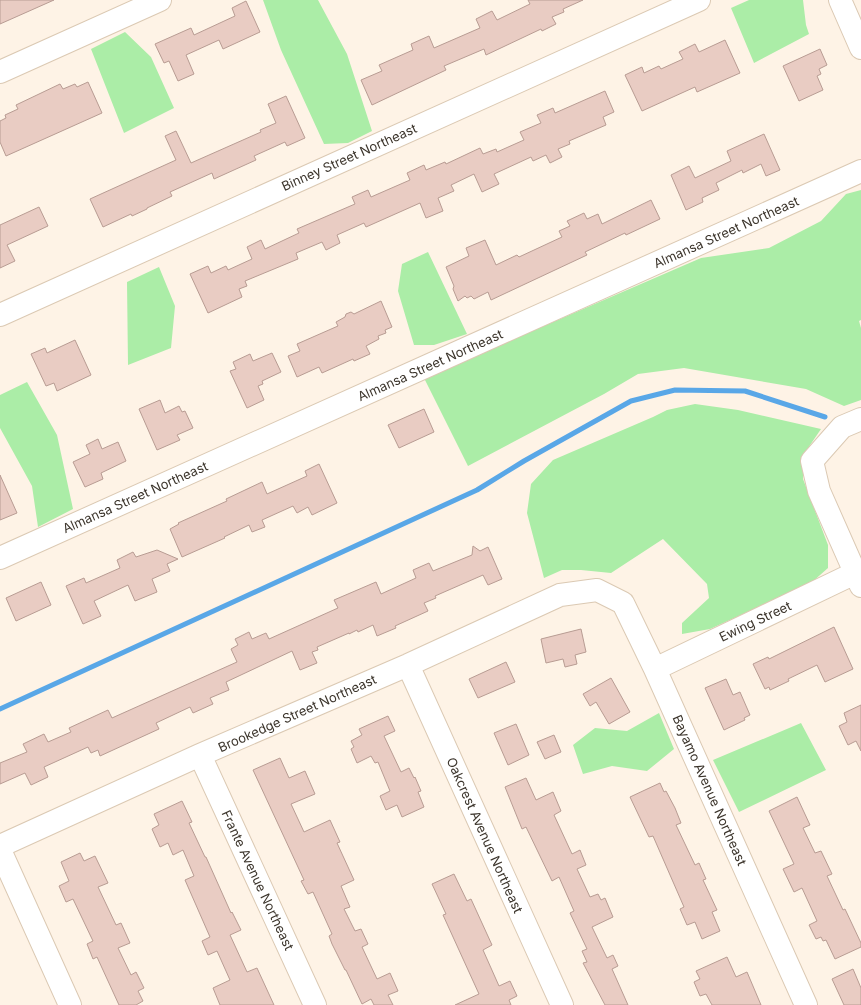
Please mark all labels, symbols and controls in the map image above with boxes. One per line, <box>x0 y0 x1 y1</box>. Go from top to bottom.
street label: Binney Street Northeast <box>279 120 419 194</box>
street label: Almansa Street Northeast <box>651 193 801 271</box>
street label: Almansa Street Northeast <box>355 326 505 404</box>
street label: Almansa Street Northeast <box>60 458 210 536</box>
street label: Ewing Street <box>716 597 794 645</box>
street label: Brookedge Street Northeast <box>215 671 379 755</box>
street label: Bayamo Avenue Northeast <box>670 712 750 868</box>
street label: Oakcrest Avenue Northeast <box>443 755 527 915</box>
street label: Frante Avenue Northeast <box>219 807 297 953</box>

